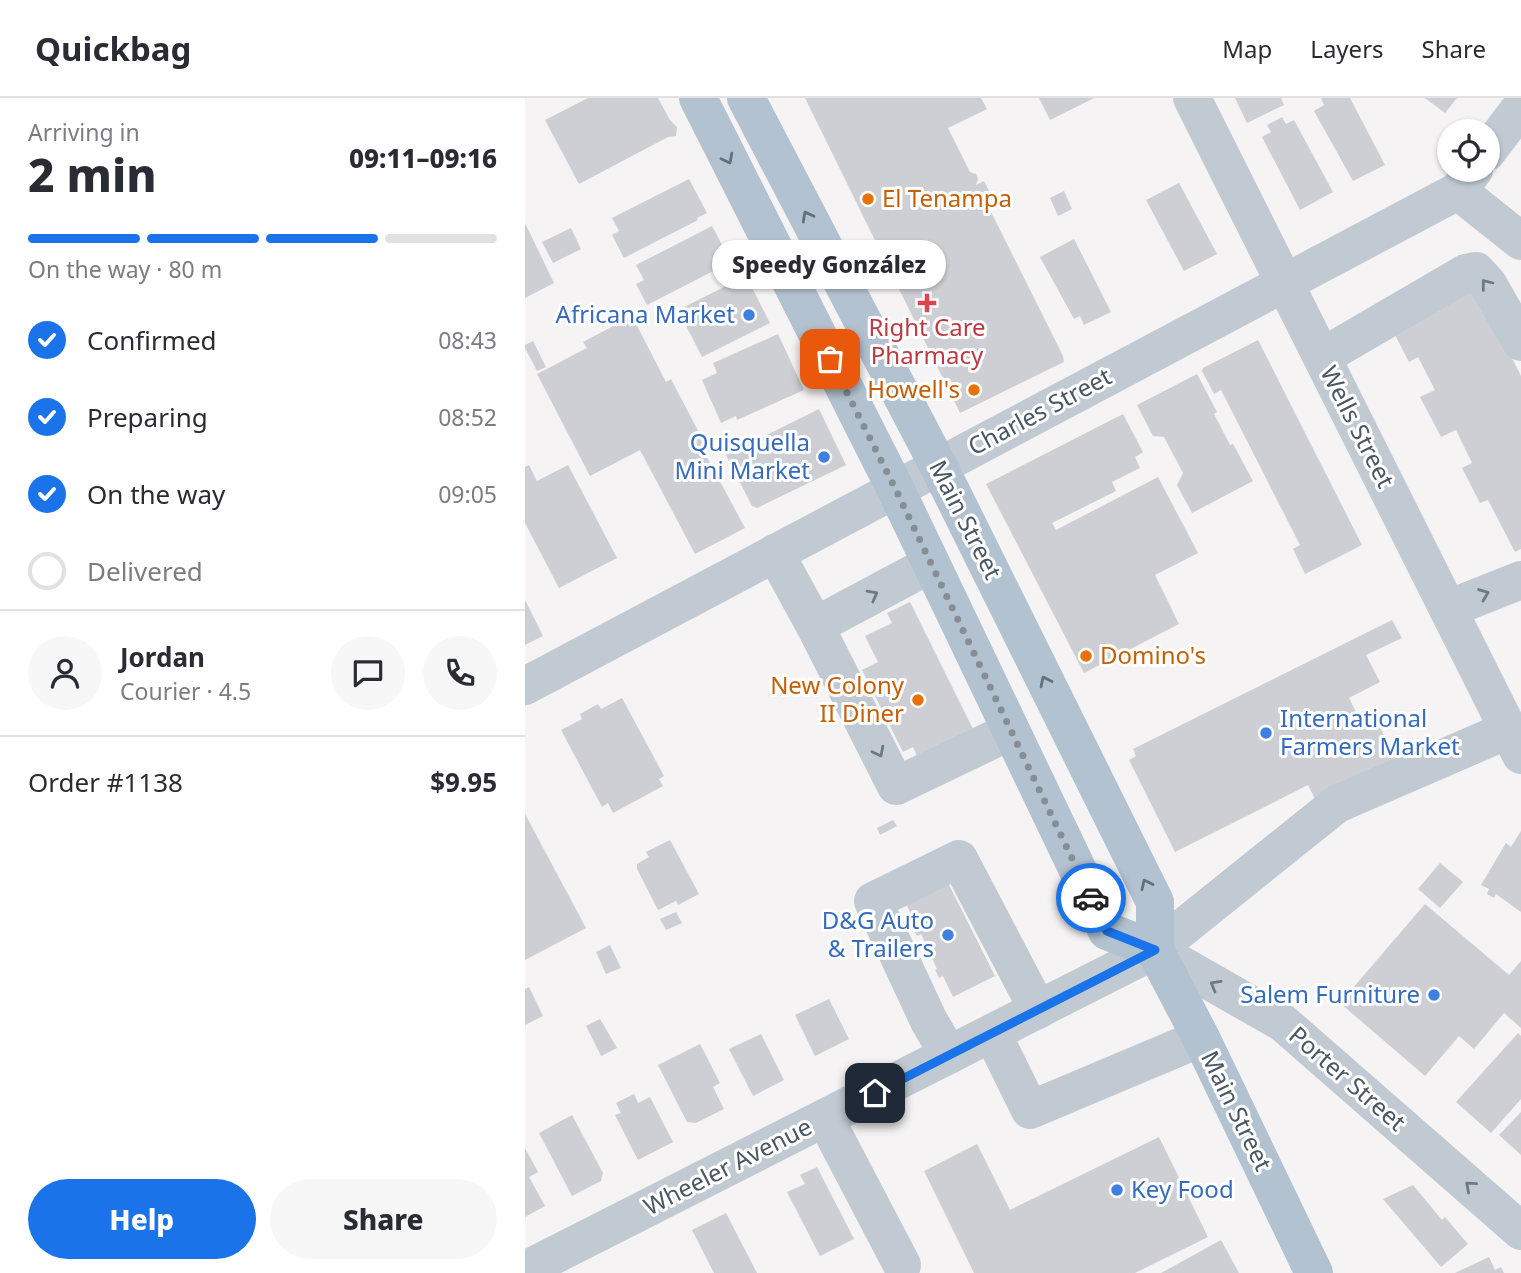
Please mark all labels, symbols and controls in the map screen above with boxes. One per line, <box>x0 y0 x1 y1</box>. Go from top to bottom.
text: Quickbag <box>35 26 191 71</box>
text: Map <box>1222 32 1272 65</box>
text: Layers <box>1310 32 1384 65</box>
text: Share <box>1422 32 1486 65</box>
text: Arriving in <box>28 116 140 148</box>
map controls <box>1437 119 1500 182</box>
button: locate <box>1437 119 1500 182</box>
text: 09:11–09:16 <box>349 140 497 176</box>
text: 2 min <box>28 143 157 205</box>
one-way arrow <box>720 152 734 164</box>
place label: El Tenampa <box>882 181 1012 214</box>
marker: El Tenampa <box>860 191 876 207</box>
one-way arrow <box>802 211 816 223</box>
callout: Speedy González <box>713 240 947 289</box>
text: Speedy González <box>732 248 926 280</box>
text: On the way · 80 m <box>28 253 222 285</box>
one-way arrow <box>1482 279 1495 291</box>
marker: Right Care Pharmacy <box>919 295 935 311</box>
place label: Africana Market <box>556 297 735 330</box>
marker: Africana Market <box>741 307 757 323</box>
place label: Right Care Pharmacy <box>868 310 986 371</box>
icon: check <box>28 321 66 359</box>
text: Confirmed <box>87 322 217 358</box>
text: 08:43 <box>438 324 497 356</box>
pin <box>800 329 860 389</box>
icon: bag <box>811 340 849 378</box>
street label: Charles Street <box>962 359 1117 462</box>
street label: Wells Street <box>1314 360 1403 493</box>
place label: Howell's <box>867 372 960 405</box>
marker: Howell's <box>966 382 982 398</box>
icon: check <box>28 398 66 436</box>
text: Preparing <box>87 399 208 435</box>
text: 08:52 <box>438 401 497 433</box>
place label: Quisquella Mini Market <box>675 425 810 486</box>
marker: Quisquella Mini Market <box>816 449 832 465</box>
street label: Main Street <box>922 454 1011 585</box>
icon: check <box>28 475 66 513</box>
text: On the way <box>87 476 225 512</box>
text: 09:05 <box>438 478 497 510</box>
text: Delivered <box>87 553 203 589</box>
one-way arrow <box>866 589 878 603</box>
one-way arrow <box>1478 589 1490 603</box>
button: person <box>28 636 102 710</box>
button: chat <box>331 636 405 710</box>
button: phone <box>423 636 497 710</box>
place label: Domino's <box>1100 638 1206 671</box>
text: Jordan <box>120 639 205 675</box>
marker: Domino's <box>1078 648 1094 664</box>
place label: New Colony II Diner <box>770 668 905 729</box>
text: Courier · 4.5 <box>120 675 251 707</box>
one-way arrow <box>1039 676 1053 688</box>
marker: New Colony II Diner <box>910 692 926 708</box>
place label: International Farmers Market <box>1280 701 1460 762</box>
marker: International Farmers Market <box>1258 725 1274 741</box>
one-way arrow <box>870 745 884 757</box>
text: Order #1138 <box>28 764 183 800</box>
text: $9.95 <box>430 764 497 800</box>
courier <box>1056 863 1126 933</box>
icon: car <box>1072 879 1110 917</box>
one-way arrow <box>1141 879 1155 891</box>
place label: D&G Auto & Trailers <box>822 903 934 964</box>
marker: D&G Auto & Trailers <box>940 927 956 943</box>
place label: Salem Furniture <box>1240 977 1420 1010</box>
one-way arrow <box>1210 980 1223 993</box>
marker: Salem Furniture <box>1426 987 1442 1003</box>
street label: Porter Street <box>1283 1018 1414 1138</box>
street label: Main Street <box>1194 1045 1281 1176</box>
pin <box>845 1063 905 1123</box>
icon: home <box>856 1074 894 1112</box>
street label: Wheeler Avenue <box>638 1109 817 1222</box>
place label: Key Food <box>1131 1172 1234 1205</box>
button: Help <box>28 1179 256 1259</box>
button: Share <box>270 1179 497 1259</box>
marker: Key Food <box>1109 1182 1125 1198</box>
one-way arrow <box>1465 1182 1478 1194</box>

